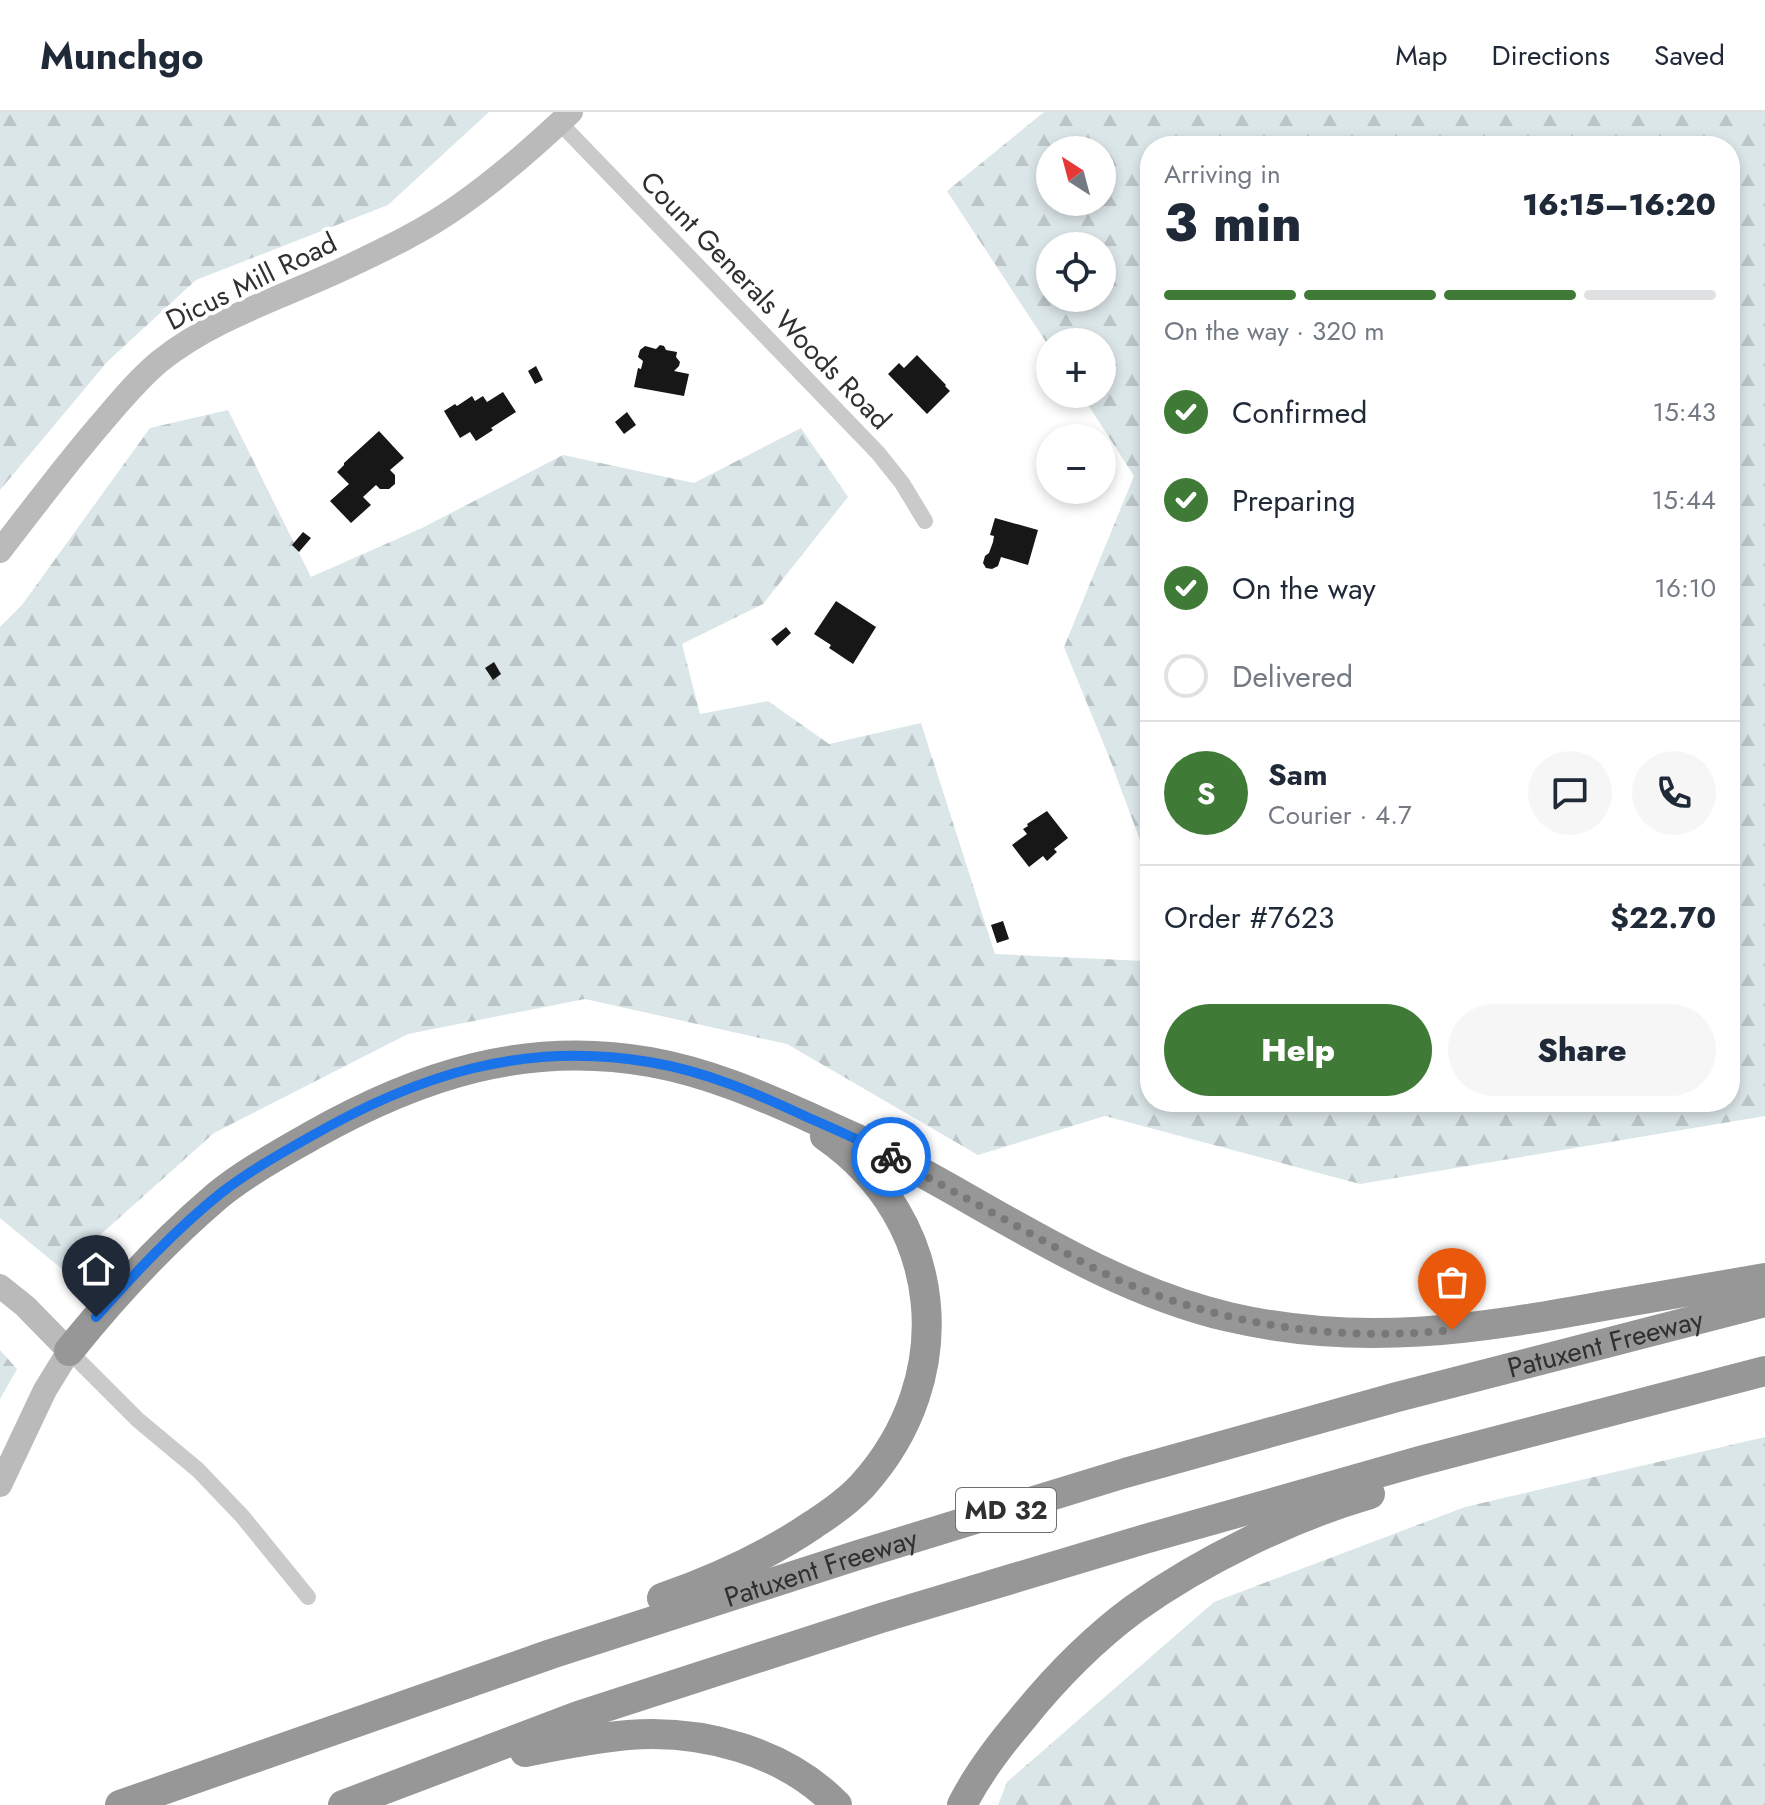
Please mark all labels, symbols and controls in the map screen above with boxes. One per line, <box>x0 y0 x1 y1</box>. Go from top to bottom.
text: Munchgo <box>40 28 204 83</box>
text: Map <box>1395 35 1447 76</box>
text: Directions <box>1491 35 1610 76</box>
text: Saved <box>1654 35 1725 76</box>
north arrow <box>1036 136 1116 216</box>
map controls <box>1036 136 1116 504</box>
text: Arriving in <box>1164 155 1281 193</box>
street label: Count Generals Woods Road <box>631 162 900 439</box>
text: 16:15–16:20 <box>1522 183 1716 226</box>
text: 3 min <box>1164 185 1302 261</box>
street label: Dicus Mill Road <box>159 222 344 341</box>
button: locate <box>1036 232 1116 312</box>
text: On the way · 320 m <box>1164 312 1385 350</box>
button: + <box>1036 328 1116 408</box>
icon: check <box>1164 390 1208 434</box>
text: Confirmed <box>1232 391 1367 434</box>
text: 15:43 <box>1652 393 1716 431</box>
button: − <box>1036 424 1116 504</box>
icon: check <box>1164 478 1208 522</box>
text: Preparing <box>1232 479 1356 522</box>
text: 15:44 <box>1652 481 1716 519</box>
icon: check <box>1164 566 1208 610</box>
text: On the way <box>1232 567 1376 610</box>
text: 16:10 <box>1654 569 1716 607</box>
text: Delivered <box>1232 655 1353 698</box>
button: chat <box>1528 751 1612 835</box>
button: phone <box>1632 751 1716 835</box>
text: Sam <box>1268 753 1328 796</box>
text: S <box>1197 772 1215 815</box>
text: Courier · 4.7 <box>1268 796 1412 834</box>
text: Order #7623 <box>1164 896 1334 939</box>
text: $22.70 <box>1610 896 1716 939</box>
button: Help <box>1164 1004 1432 1096</box>
button: Share <box>1448 1004 1716 1096</box>
courier <box>851 1117 931 1197</box>
icon: bike <box>869 1135 913 1179</box>
pin <box>62 1235 130 1317</box>
icon: home <box>74 1247 118 1291</box>
pin <box>1418 1248 1486 1330</box>
icon: bag <box>1430 1260 1474 1304</box>
street label: Patuxent Freeway <box>1503 1299 1708 1389</box>
road number: MD 32 <box>956 1488 1056 1532</box>
street label: Patuxent Freeway <box>719 1518 923 1618</box>

